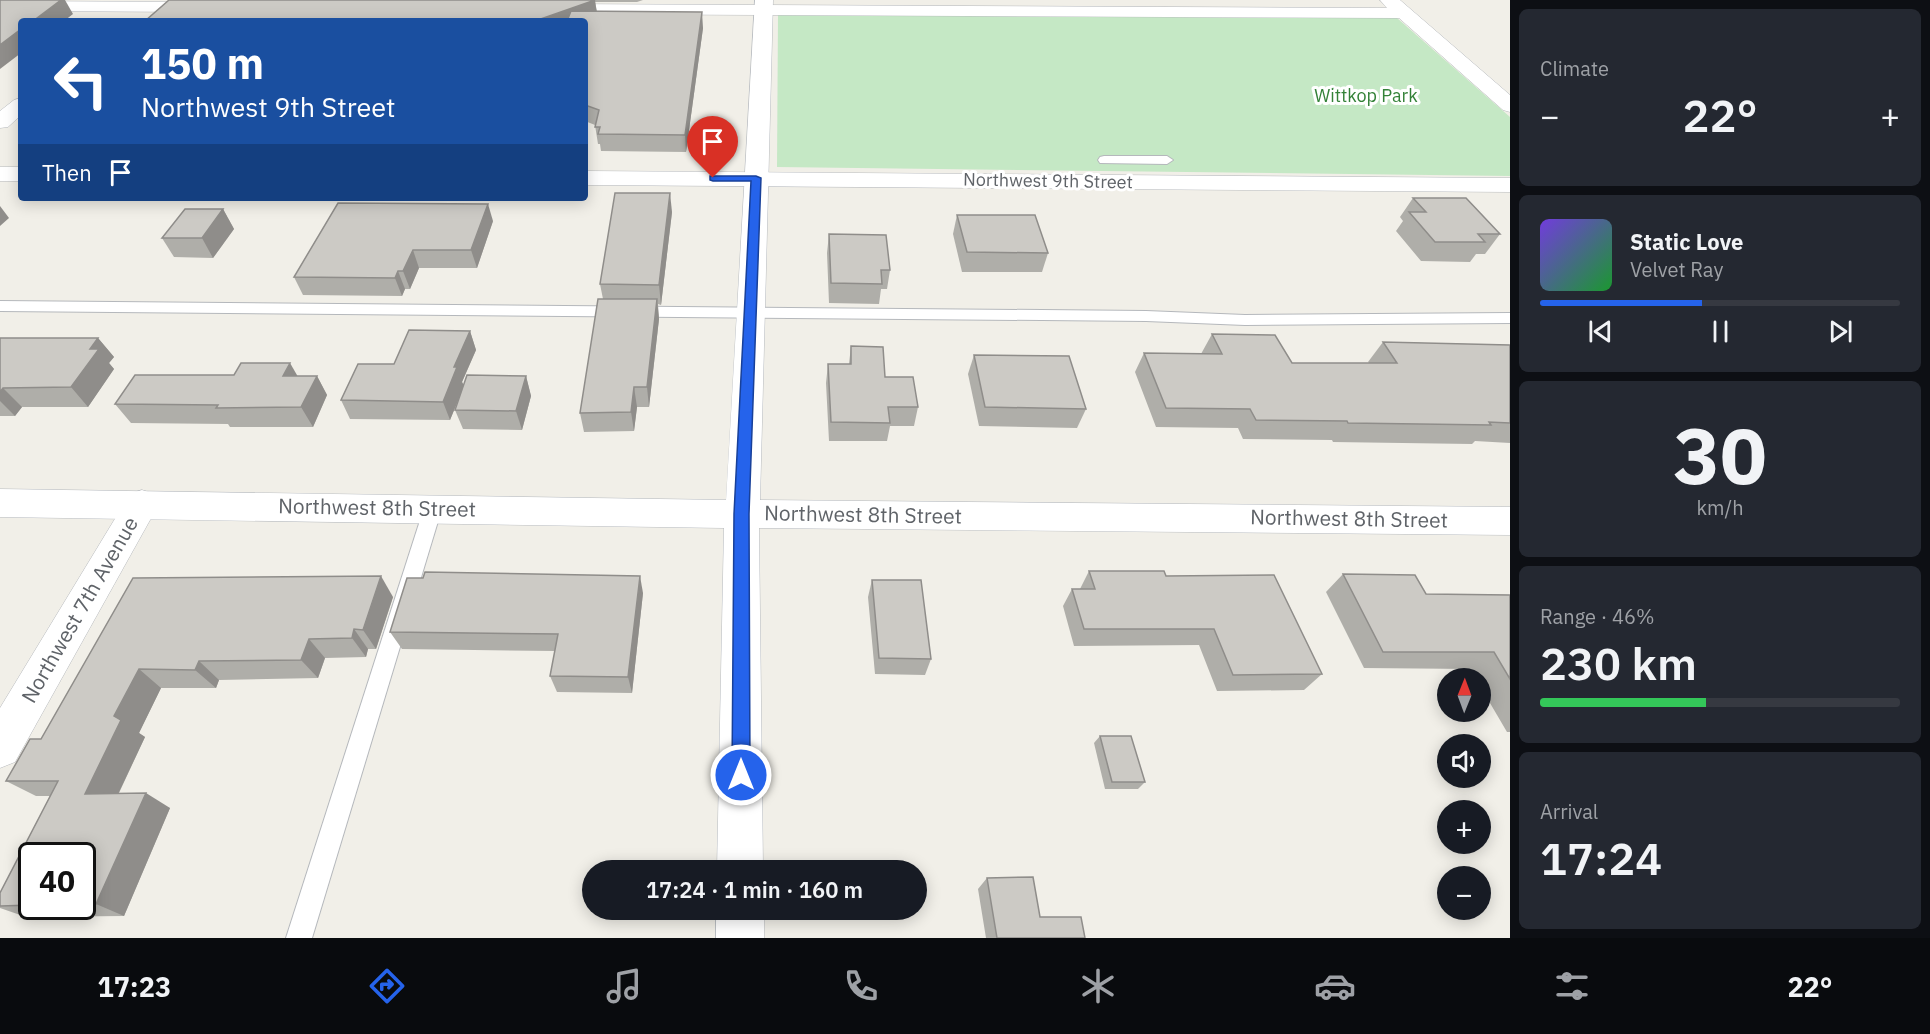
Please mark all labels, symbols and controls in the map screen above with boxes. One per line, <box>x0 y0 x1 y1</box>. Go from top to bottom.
text: 150 m <box>141 36 264 91</box>
icon: left <box>42 42 120 120</box>
text: Climate <box>1540 55 1609 82</box>
park label: Wittkop Park <box>1314 84 1418 107</box>
text: 22° <box>1682 86 1758 144</box>
text: Northwest 9th Street <box>141 89 396 124</box>
text: − <box>1540 94 1560 137</box>
text: + <box>1880 94 1900 137</box>
pin <box>687 116 738 178</box>
icon: arrive <box>696 125 729 158</box>
icon: arrive <box>104 156 137 189</box>
text: Then <box>42 158 92 187</box>
street label: Northwest 9th Street <box>963 168 1133 193</box>
text: Static Love <box>1630 227 1743 256</box>
text: Velvet Ray <box>1630 256 1723 283</box>
icon: previous <box>1584 315 1617 348</box>
icon: pause <box>1704 315 1737 348</box>
icon: next <box>1824 315 1857 348</box>
text: 30 <box>1673 404 1767 505</box>
street label: Northwest 8th Street <box>278 491 476 523</box>
text: km/h <box>1696 494 1744 521</box>
street label: Northwest 8th Street <box>764 498 962 530</box>
street label: Northwest 8th Street <box>1250 502 1448 534</box>
street label: Northwest 7th Avenue <box>14 511 144 708</box>
text: Range · 46% <box>1540 603 1655 630</box>
text: 230 km <box>1540 634 1697 692</box>
north arrow <box>1437 668 1491 722</box>
map controls <box>1437 668 1491 920</box>
button: sound <box>1437 734 1491 788</box>
position arrow <box>709 743 773 807</box>
text: Arrival <box>1540 798 1598 825</box>
button: + <box>1437 800 1491 854</box>
text: 17:24 <box>1540 829 1662 887</box>
speed limit sign: 40 <box>18 842 96 920</box>
button: − <box>1437 866 1491 920</box>
text: 17:24 · 1 min · 160 m <box>646 875 863 904</box>
icon: directions <box>366 965 408 1007</box>
icon: music <box>603 965 645 1007</box>
icon: phone <box>840 965 882 1007</box>
icon: climate <box>1077 965 1119 1007</box>
icon: car <box>1314 965 1356 1007</box>
icon: filters <box>1551 965 1593 1007</box>
text: 17:23 <box>97 969 171 1004</box>
text: 22° <box>1787 969 1832 1004</box>

